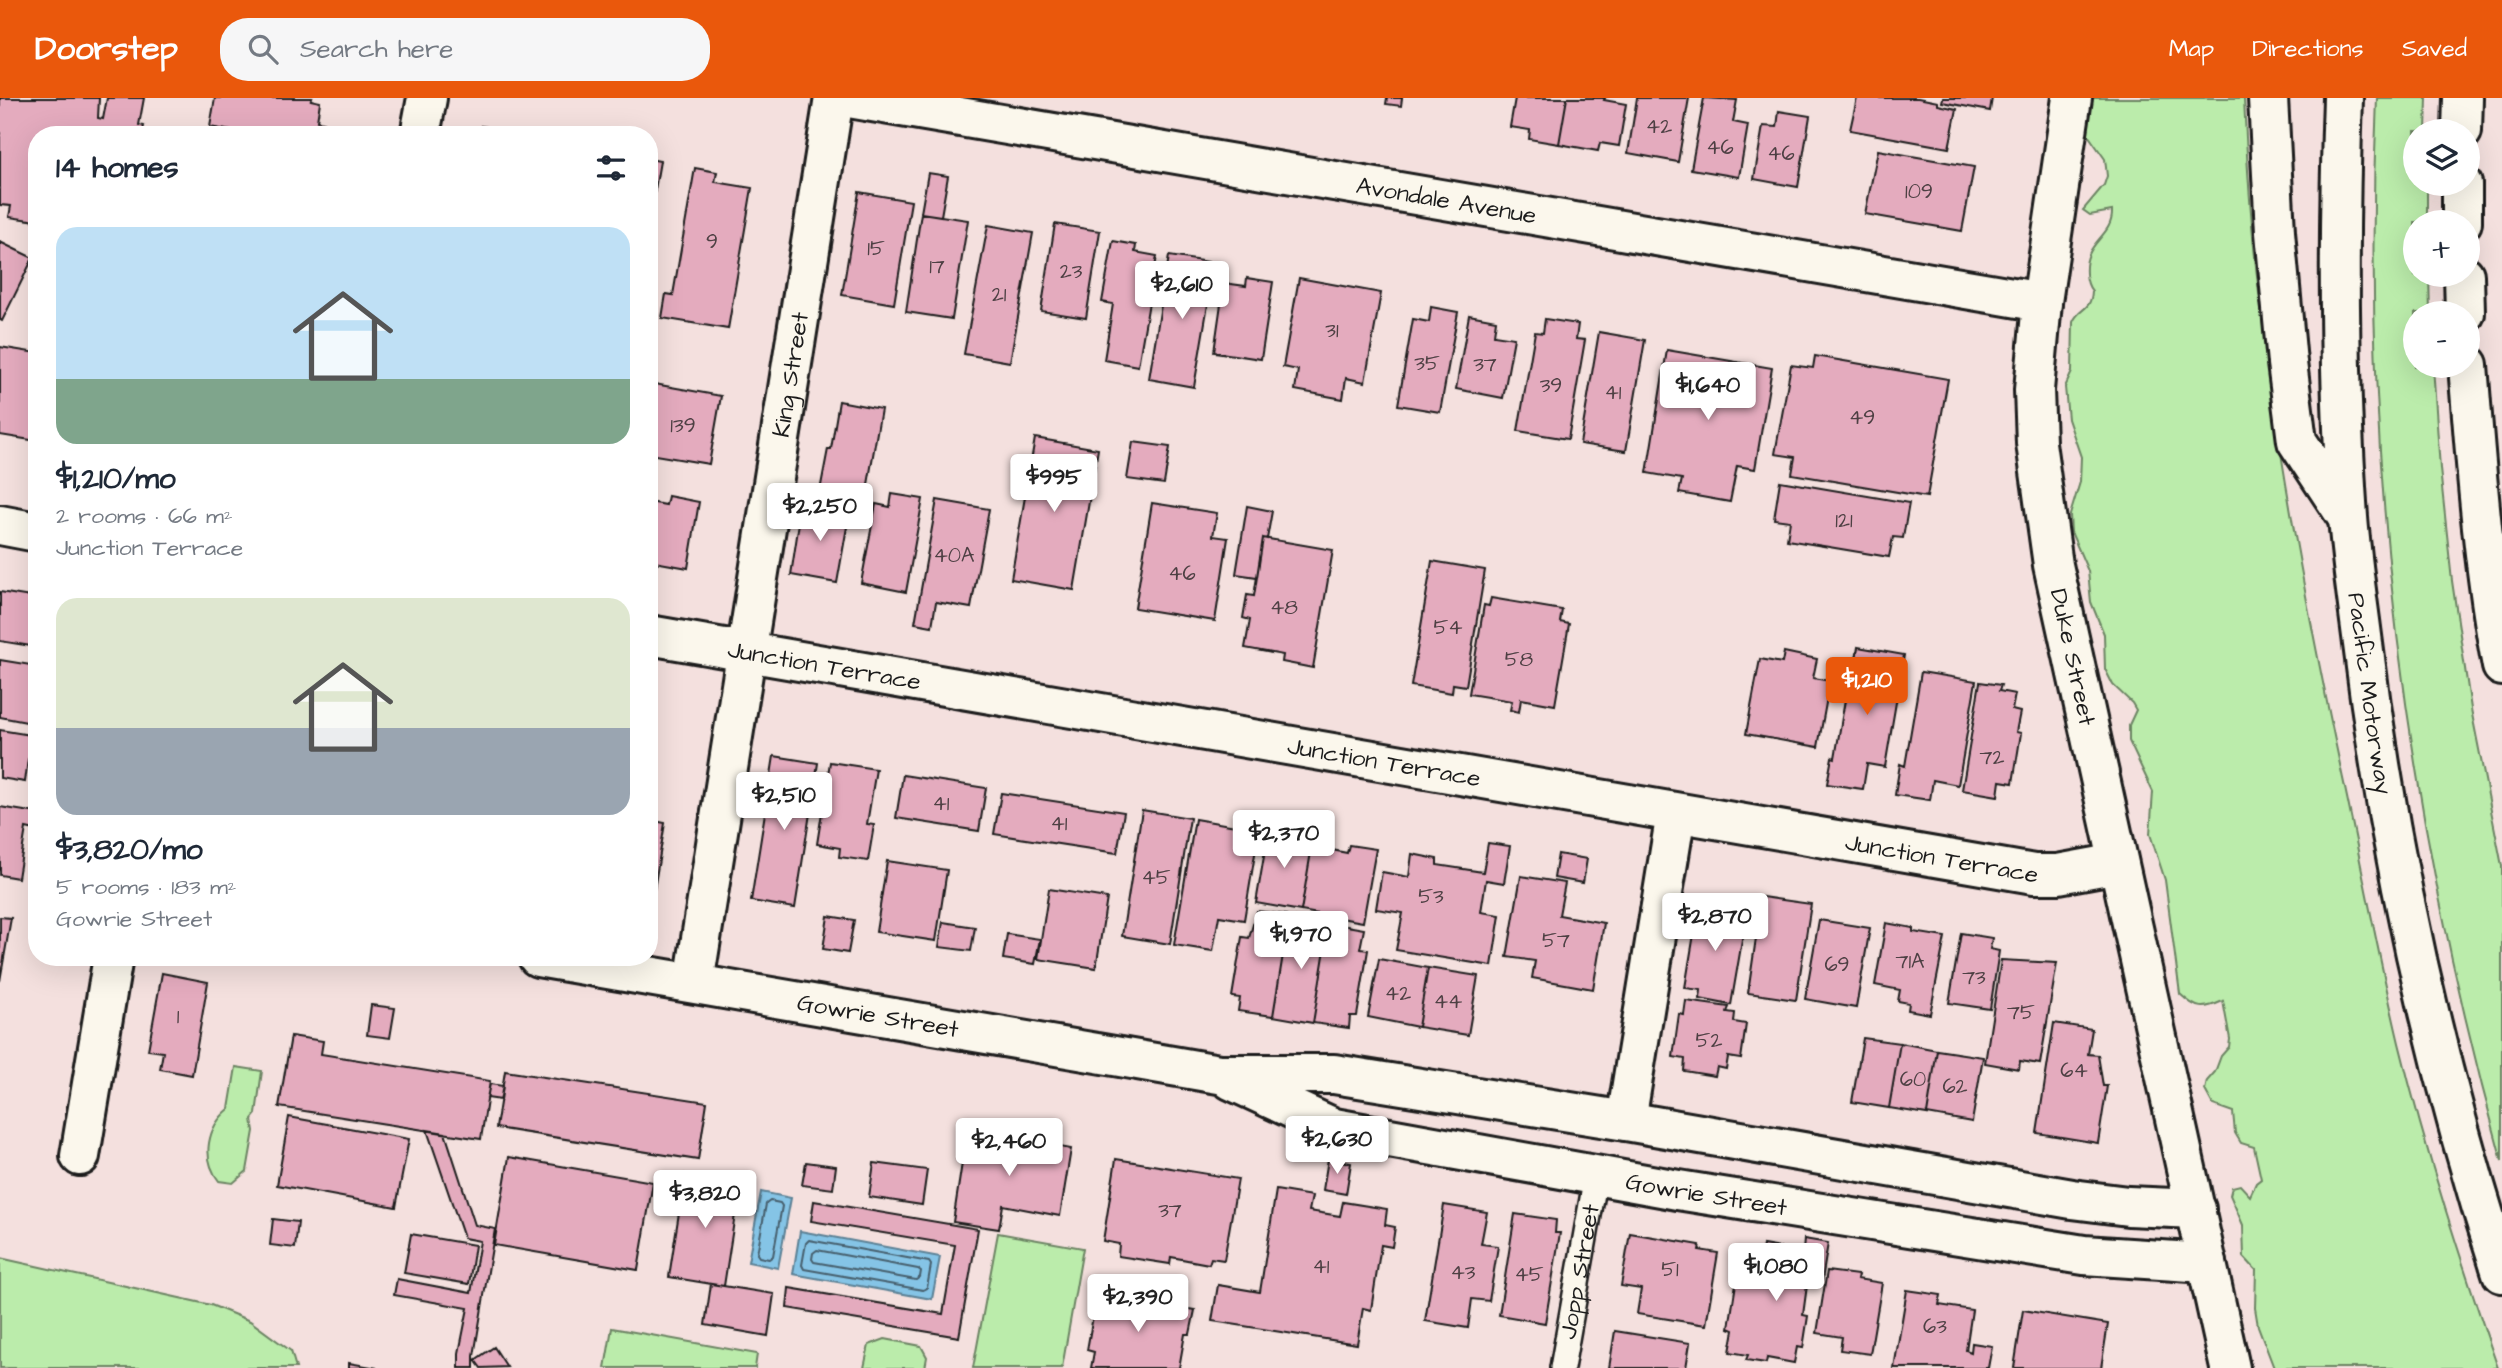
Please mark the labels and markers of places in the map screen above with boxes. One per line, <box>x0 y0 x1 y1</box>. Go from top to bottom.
pin: $2,610 <box>1125 262 1239 321</box>
pin: $1,640 <box>1651 362 1765 422</box>
pin: $995 <box>1013 454 1095 514</box>
pin: $2,250 <box>763 484 877 543</box>
pin: $1,210 <box>1810 658 1924 717</box>
pin: $2,510 <box>727 772 841 832</box>
pin: $2,370 <box>1227 810 1341 870</box>
pin: $2,870 <box>1658 894 1772 953</box>
pin: $1,970 <box>1244 912 1358 971</box>
pin: $2,630 <box>1280 1116 1394 1176</box>
pin: $2,460 <box>952 1118 1066 1178</box>
pin: $3,820 <box>648 1170 762 1230</box>
pin: $1,080 <box>1719 1244 1833 1303</box>
pin: $2,390 <box>1081 1274 1195 1334</box>

